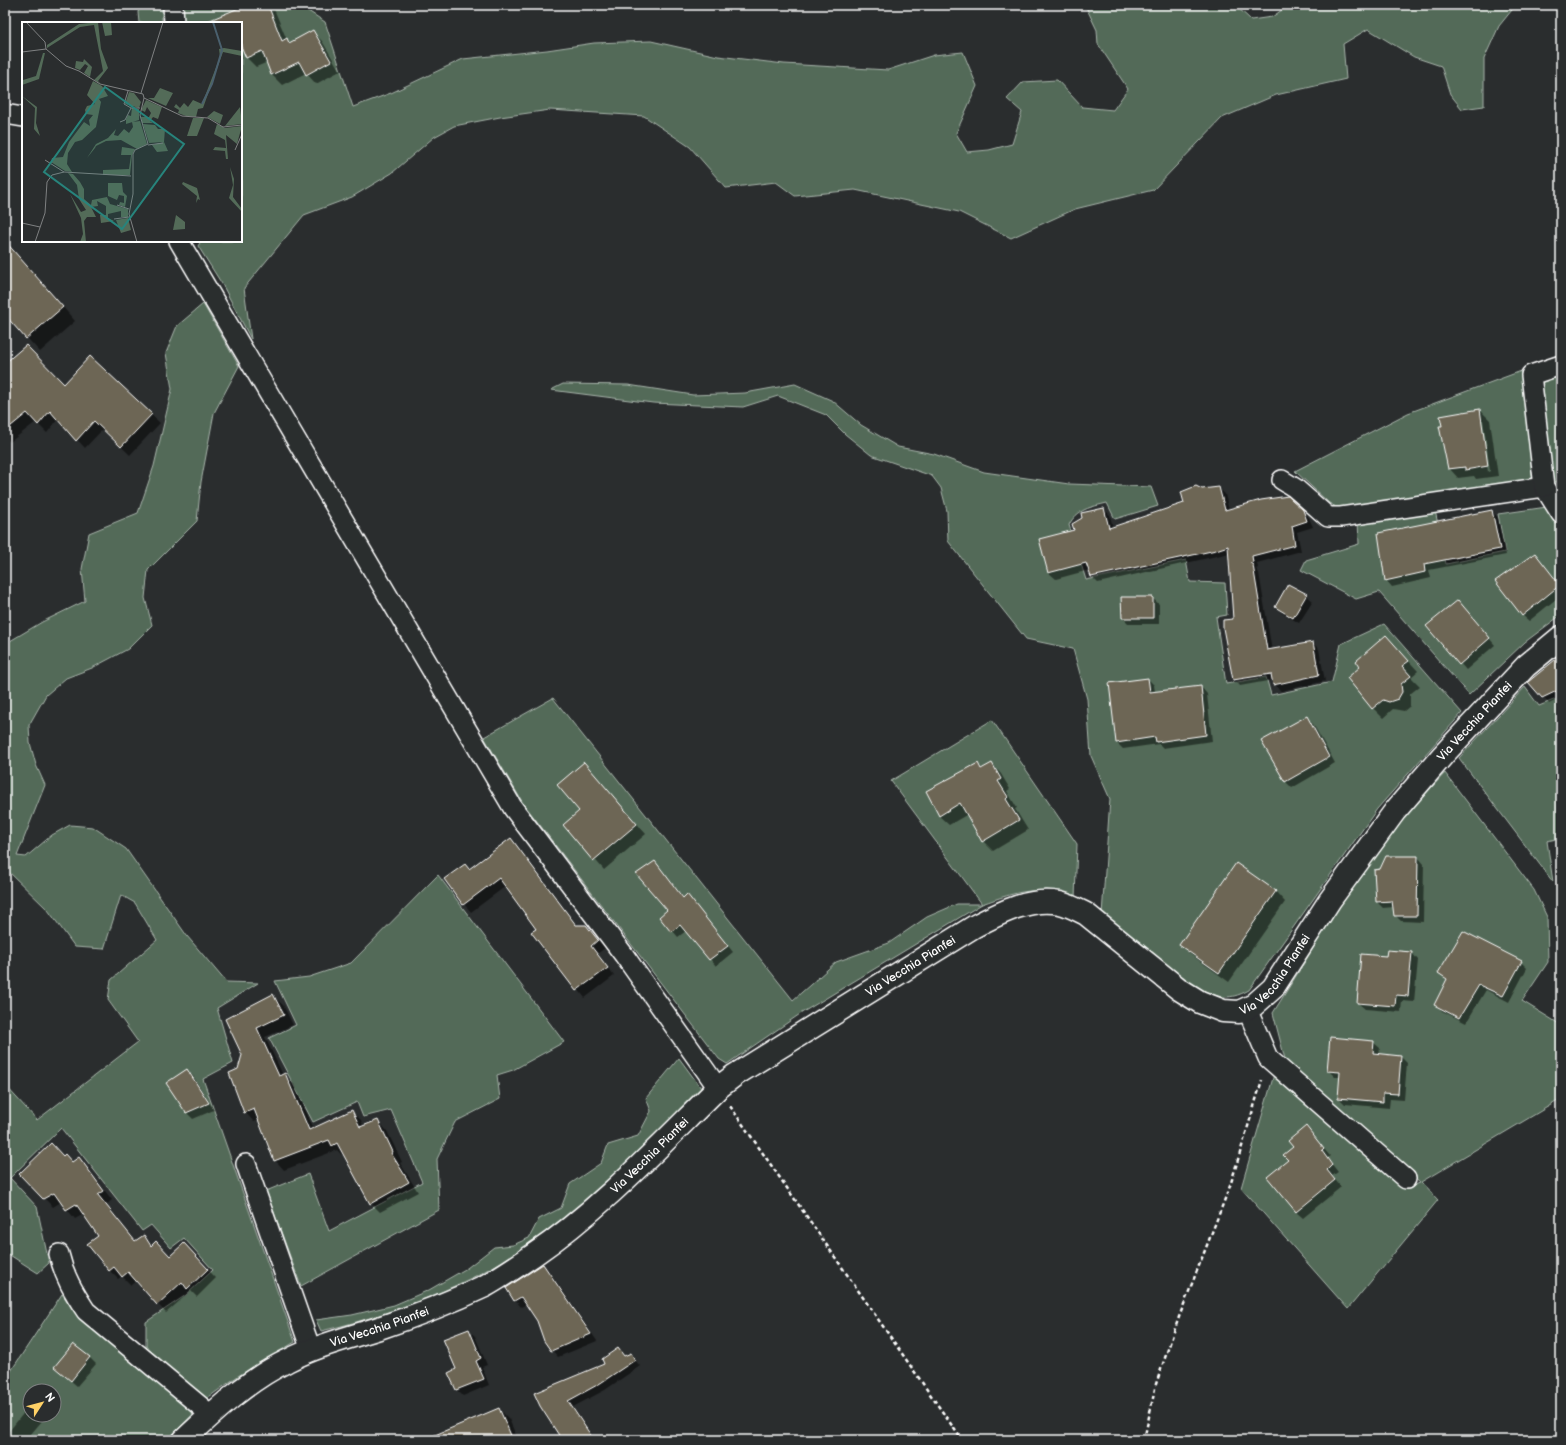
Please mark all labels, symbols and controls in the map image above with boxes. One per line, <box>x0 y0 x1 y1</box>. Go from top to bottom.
inset map <box>22 22 242 242</box>
street label: Via Vecchia Pianfei <box>1434 678 1515 764</box>
street label: Via Vecchia Pianfei <box>1237 931 1313 1018</box>
street label: Via Vecchia Pianfei <box>863 932 958 1000</box>
street label: Via Vecchia Pianfei <box>607 1114 692 1197</box>
street label: Via Vecchia Pianfei <box>328 1303 431 1350</box>
north arrow <box>22 1383 62 1423</box>
text: N <box>42 1390 57 1405</box>

